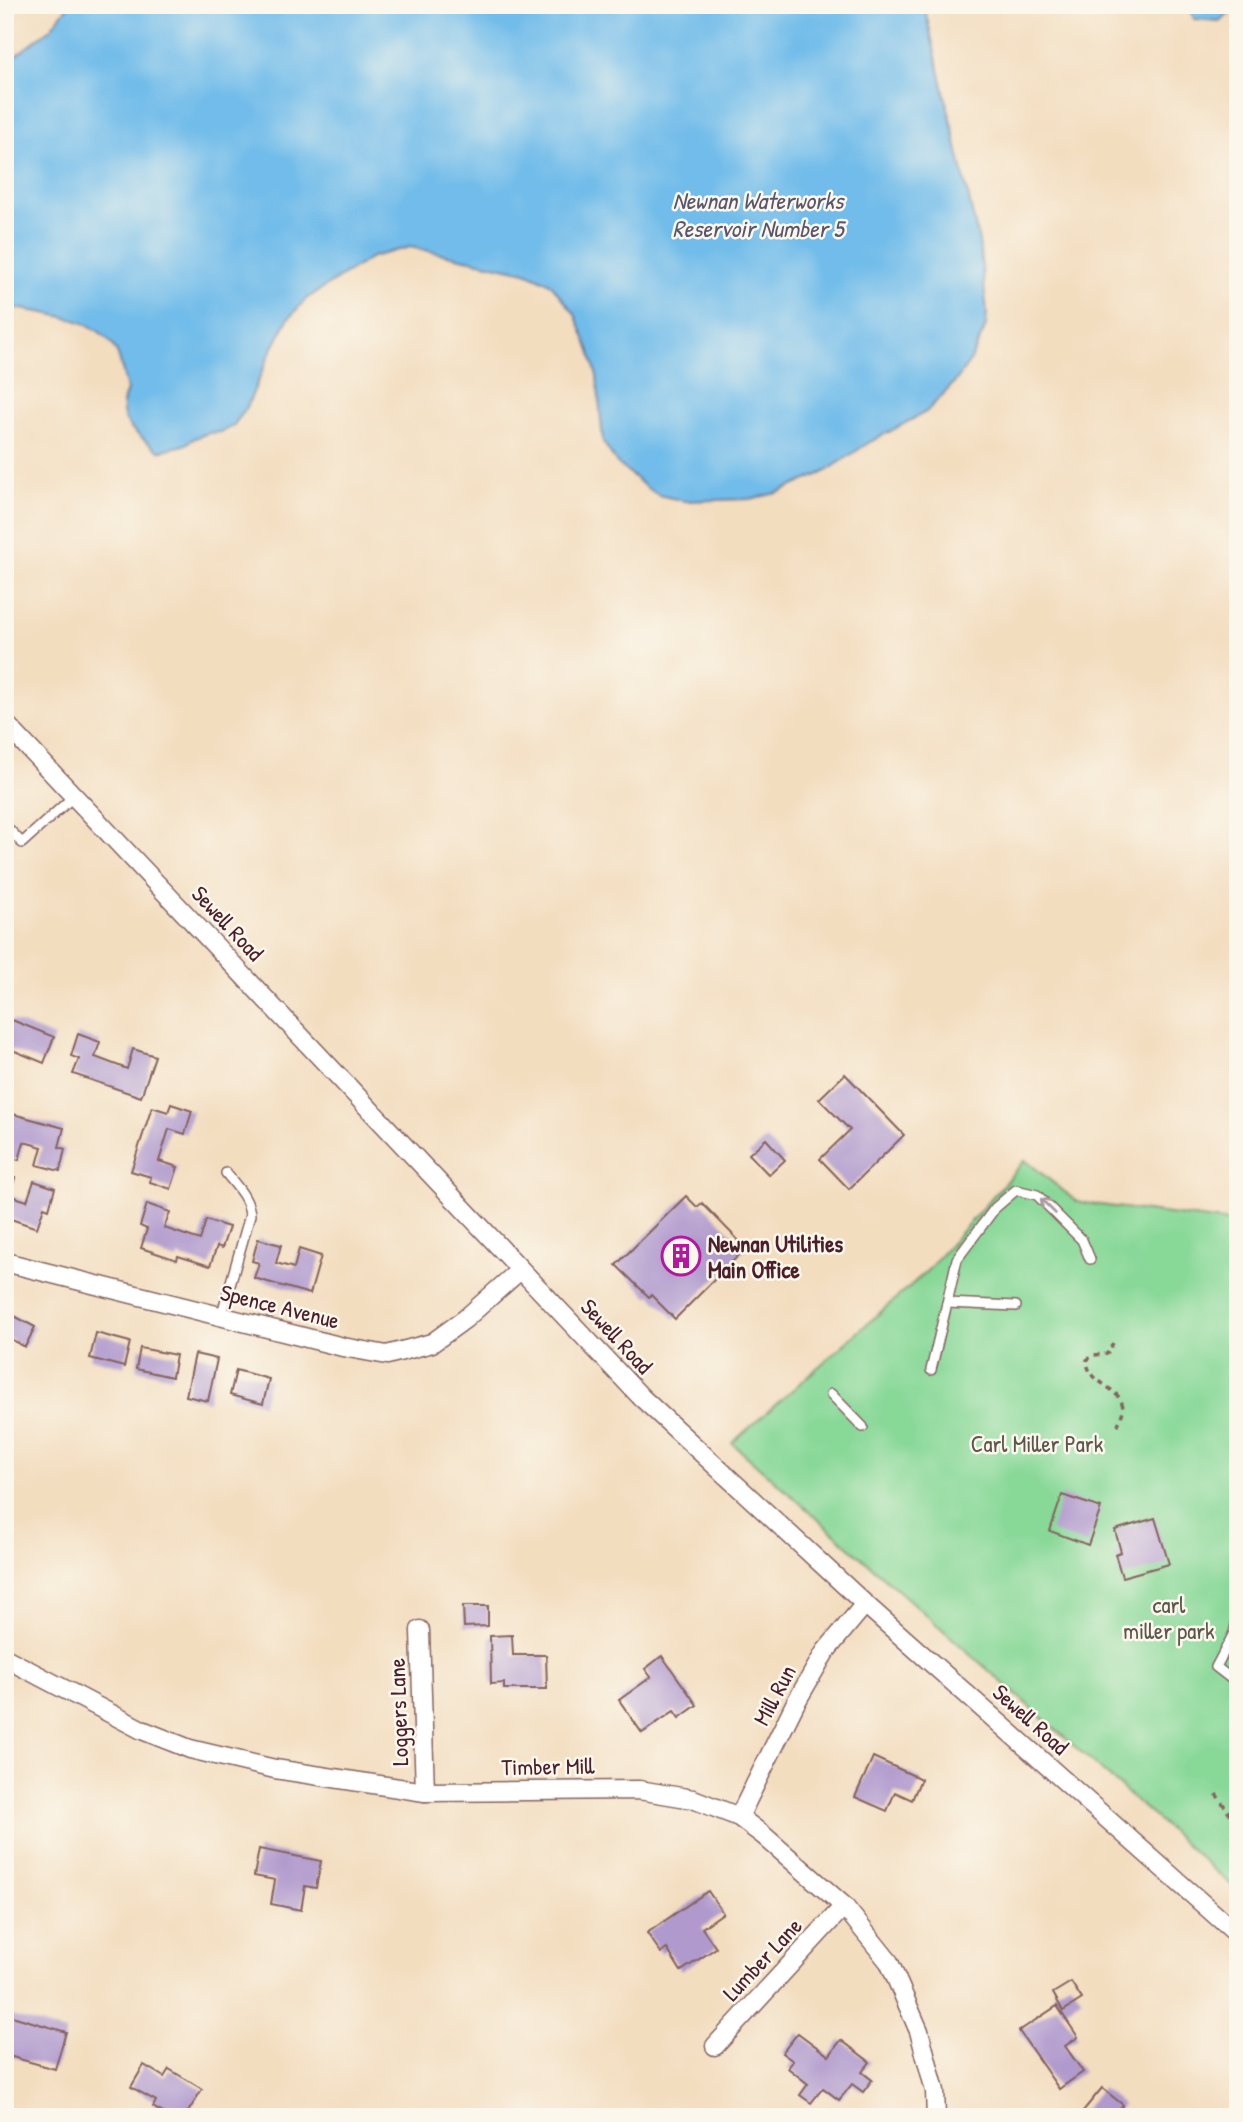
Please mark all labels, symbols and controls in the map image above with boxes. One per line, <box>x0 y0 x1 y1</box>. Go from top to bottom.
water label: Newnan Waterworks Reservoir Number 5 <box>673 184 846 244</box>
street label: Sewell Road <box>185 879 271 967</box>
one-way arrow <box>1040 1198 1057 1215</box>
place label: Newnan Utilities Main Office <box>708 1228 843 1285</box>
building icon: Newnan Utilities Main Office <box>660 1235 702 1277</box>
street label: Spence Avenue <box>217 1276 343 1336</box>
street label: Sewell Road <box>574 1292 660 1380</box>
park label: Carl Miller Park <box>971 1428 1104 1459</box>
park label: carl miller park <box>1123 1589 1215 1646</box>
street label: Loggers Lane <box>381 1658 415 1766</box>
street label: Mill Run <box>745 1659 803 1731</box>
street label: Sewell Road <box>986 1677 1076 1761</box>
street label: Timber Mill <box>501 1750 596 1782</box>
street label: Lumber Lane <box>715 1911 809 2007</box>

